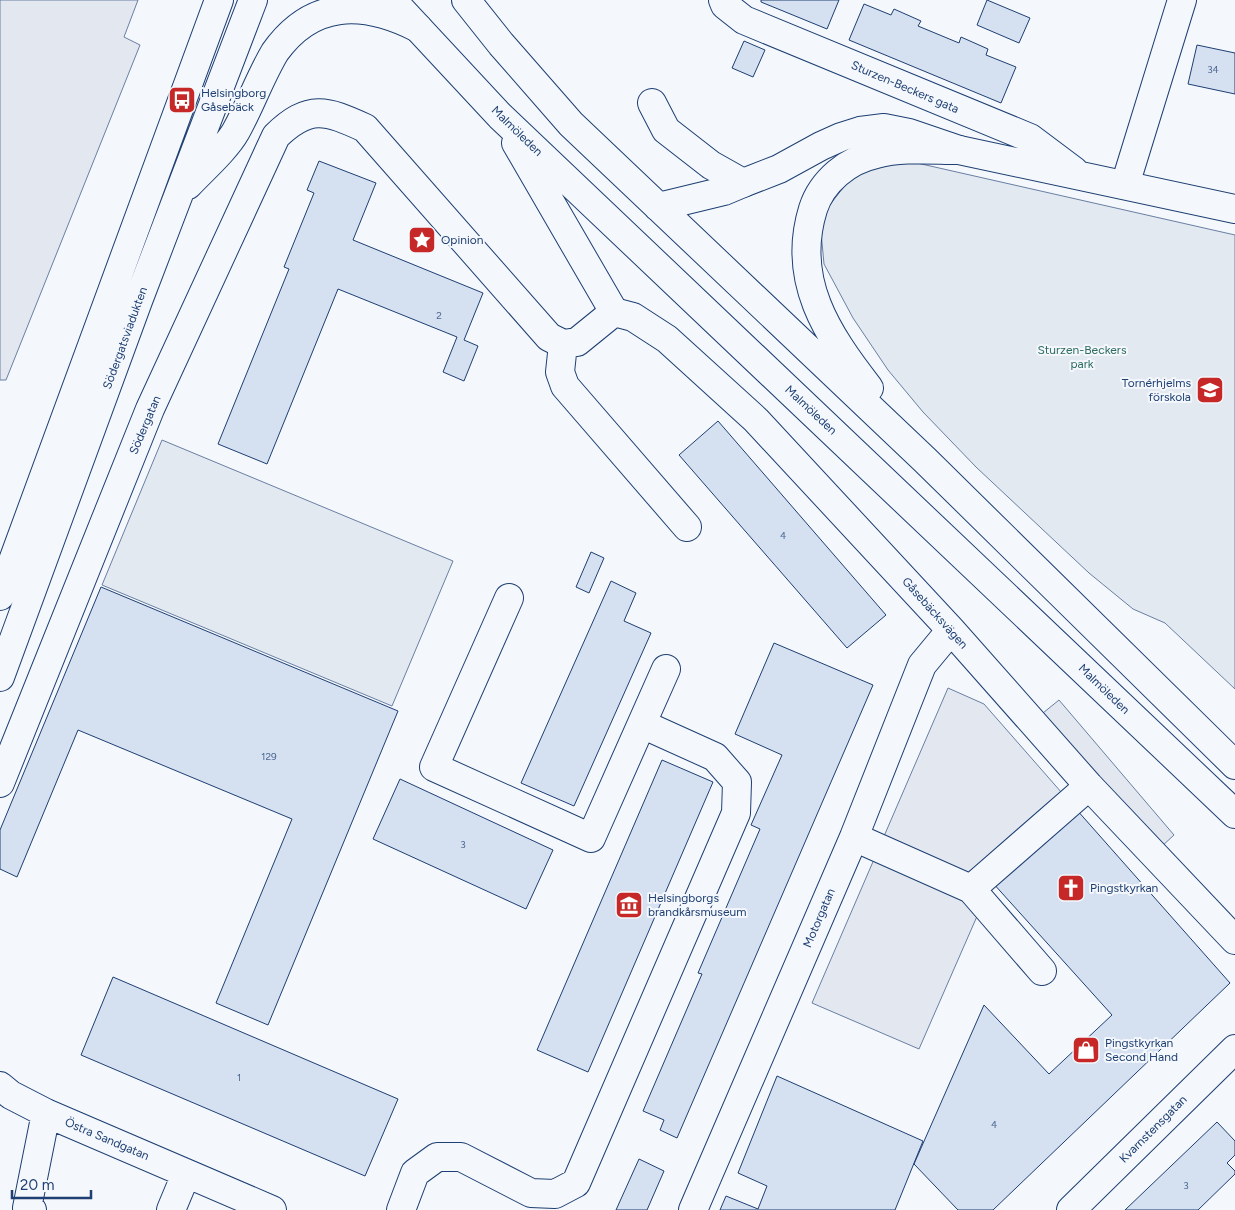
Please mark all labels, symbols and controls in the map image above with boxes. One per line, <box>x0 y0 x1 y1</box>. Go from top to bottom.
street label: Sturzen-Beckers gata <box>849 58 961 116</box>
house number: 34 <box>1207 63 1219 76</box>
bus stop icon: Helsingborg Gåsebäck <box>167 85 197 115</box>
place label: Helsingborg Gåsebäck <box>201 86 266 114</box>
street label: Malmöleden <box>489 103 546 159</box>
place icon: Opinion <box>407 225 437 255</box>
place label: Opinion <box>441 233 484 247</box>
street label: Södergatsviadukten <box>100 285 150 391</box>
house number: 2 <box>436 309 442 322</box>
park label: Sturzen-Beckers park <box>1037 343 1127 371</box>
school or university icon: Tornérhjelms förskola <box>1195 375 1225 405</box>
place label: Tornérhjelms förskola <box>1122 376 1191 404</box>
street label: Malmöleden <box>782 383 840 438</box>
street label: Södergatan <box>126 393 164 456</box>
house number: 4 <box>780 529 786 542</box>
street label: Gåsebäcksvägen <box>899 574 971 652</box>
street label: Malmöleden <box>1076 661 1133 717</box>
house number: 129 <box>261 750 277 763</box>
house number: 3 <box>460 838 466 851</box>
church icon: Pingstkyrkan <box>1056 873 1086 903</box>
place label: Pingstkyrkan <box>1090 881 1159 895</box>
street label: Motorgatan <box>800 886 838 950</box>
museum icon: Helsingborgs brandkårsmuseum <box>614 890 644 920</box>
place label: Helsingborgs brandkårsmuseum <box>648 891 746 919</box>
shop icon: Pingstkyrkan Second Hand <box>1071 1035 1101 1065</box>
place label: Pingstkyrkan Second Hand <box>1105 1036 1178 1064</box>
house number: 1 <box>237 1071 241 1084</box>
street label: Kvarnstensgatan <box>1116 1092 1190 1166</box>
street label: Östra Sandgatan <box>63 1115 152 1163</box>
house number: 4 <box>991 1118 997 1131</box>
scale bar <box>12 1168 91 1200</box>
text: 20 m <box>20 1176 54 1194</box>
house number: 3 <box>1183 1179 1189 1192</box>

